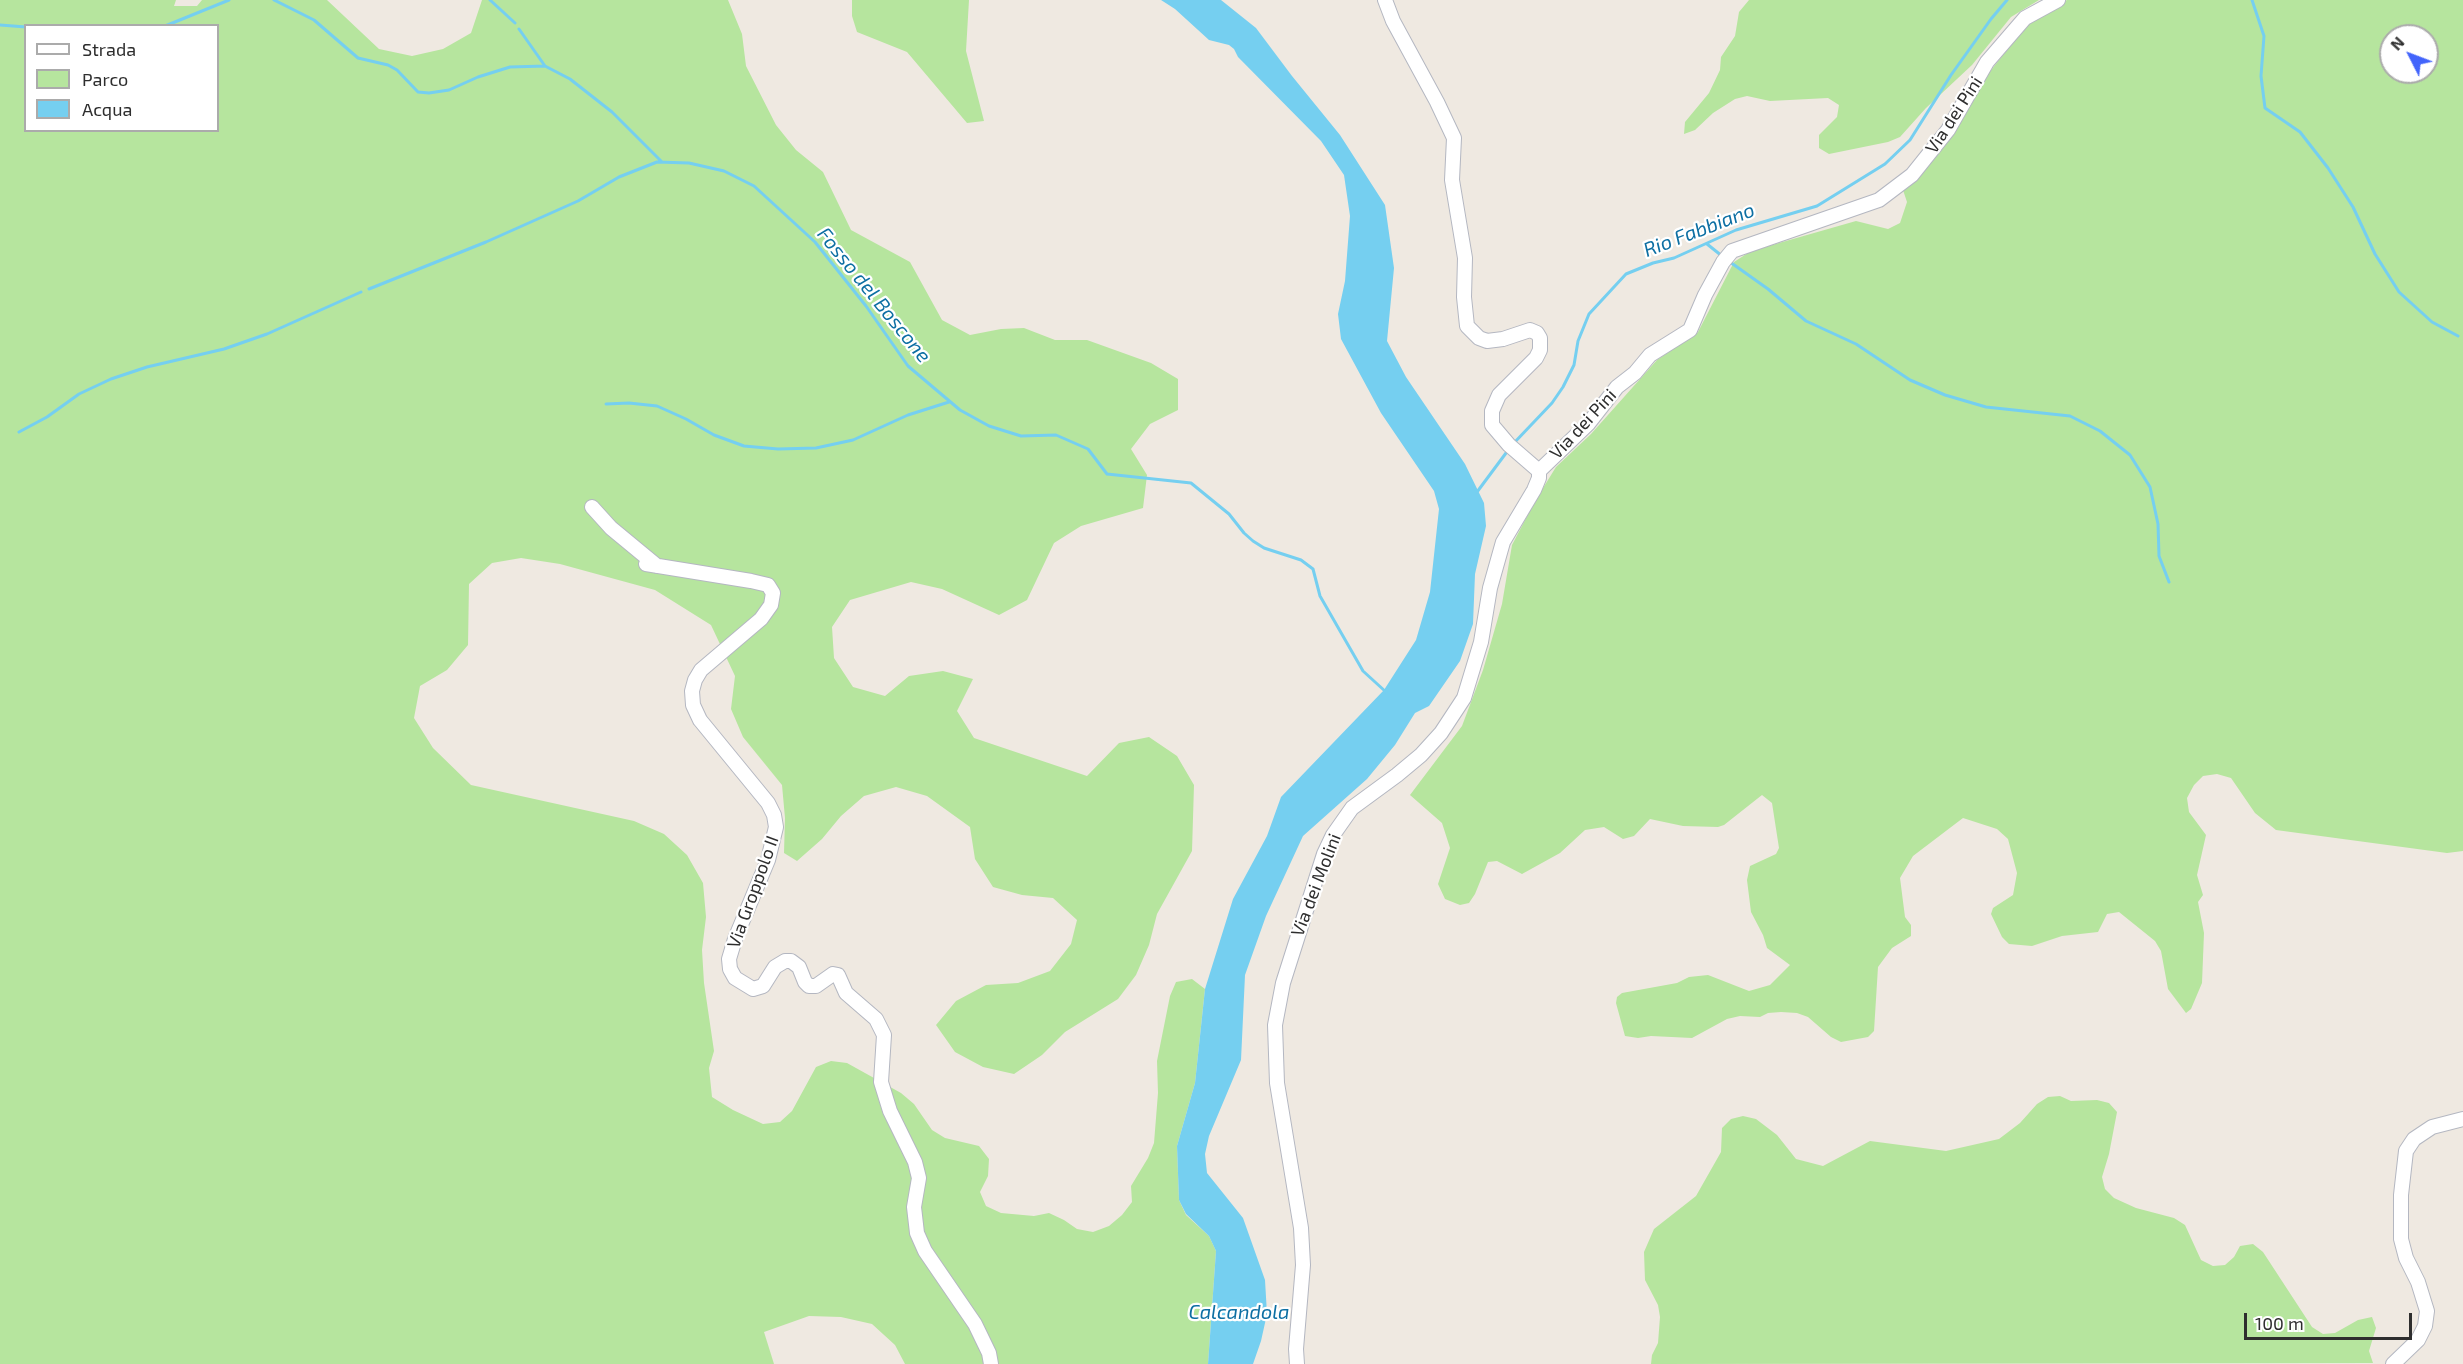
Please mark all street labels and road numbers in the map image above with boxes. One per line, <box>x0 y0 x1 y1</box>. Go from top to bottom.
street label: Via dei Pini <box>1921 72 1987 158</box>
street label: Via dei Pini <box>1545 385 1621 463</box>
street label: Via dei Molini <box>1286 830 1346 940</box>
street label: Via Groppolo II <box>723 833 783 951</box>

